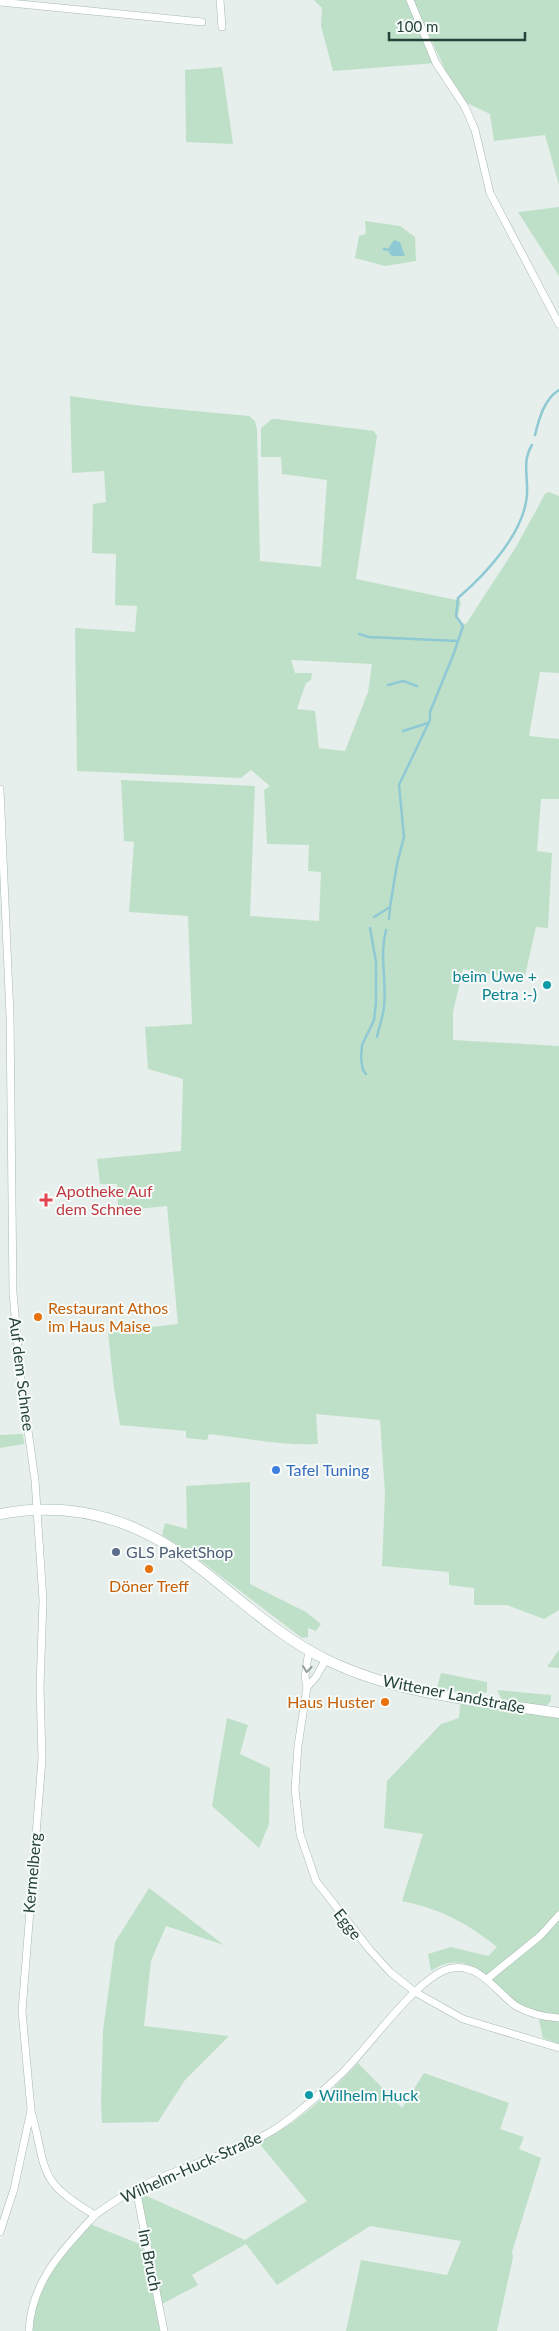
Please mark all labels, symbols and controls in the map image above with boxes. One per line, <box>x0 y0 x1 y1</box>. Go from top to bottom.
scale bar <box>389 10 525 42</box>
text: 100 m <box>396 17 438 35</box>
place label: beim Uwe + Petra :-) <box>452 966 537 1003</box>
marker: beim Uwe + Petra :-) <box>541 979 553 991</box>
place label: Apotheke Auf dem Schnee <box>56 1181 153 1218</box>
marker: Apotheke Auf dem Schnee <box>40 1194 52 1206</box>
place label: Restaurant Athos im Haus Maise <box>48 1298 168 1335</box>
marker: Restaurant Athos im Haus Maise <box>32 1311 44 1323</box>
street label: Auf dem Schnee <box>6 1316 39 1432</box>
place label: Tafel Tuning <box>286 1460 369 1479</box>
marker: Tafel Tuning <box>270 1464 282 1476</box>
place label: GLS PaketShop <box>126 1542 233 1561</box>
marker: GLS PaketShop <box>110 1546 122 1558</box>
marker: Döner Treff <box>143 1563 155 1575</box>
place label: Döner Treff <box>109 1576 189 1595</box>
one-way arrow <box>302 1664 312 1673</box>
street label: Wittener Landstraße <box>381 1670 527 1717</box>
place label: Haus Huster <box>287 1692 375 1711</box>
marker: Haus Huster <box>379 1696 391 1708</box>
street label: Kermelberg <box>19 1832 44 1914</box>
street label: Egge <box>330 1904 366 1943</box>
place label: Wilhelm Huck <box>319 2085 419 2104</box>
marker: Wilhelm Huck <box>303 2089 315 2101</box>
street label: Wilhelm-Huck-Straße <box>117 2127 264 2206</box>
street label: Im Bruch <box>135 2227 166 2293</box>

